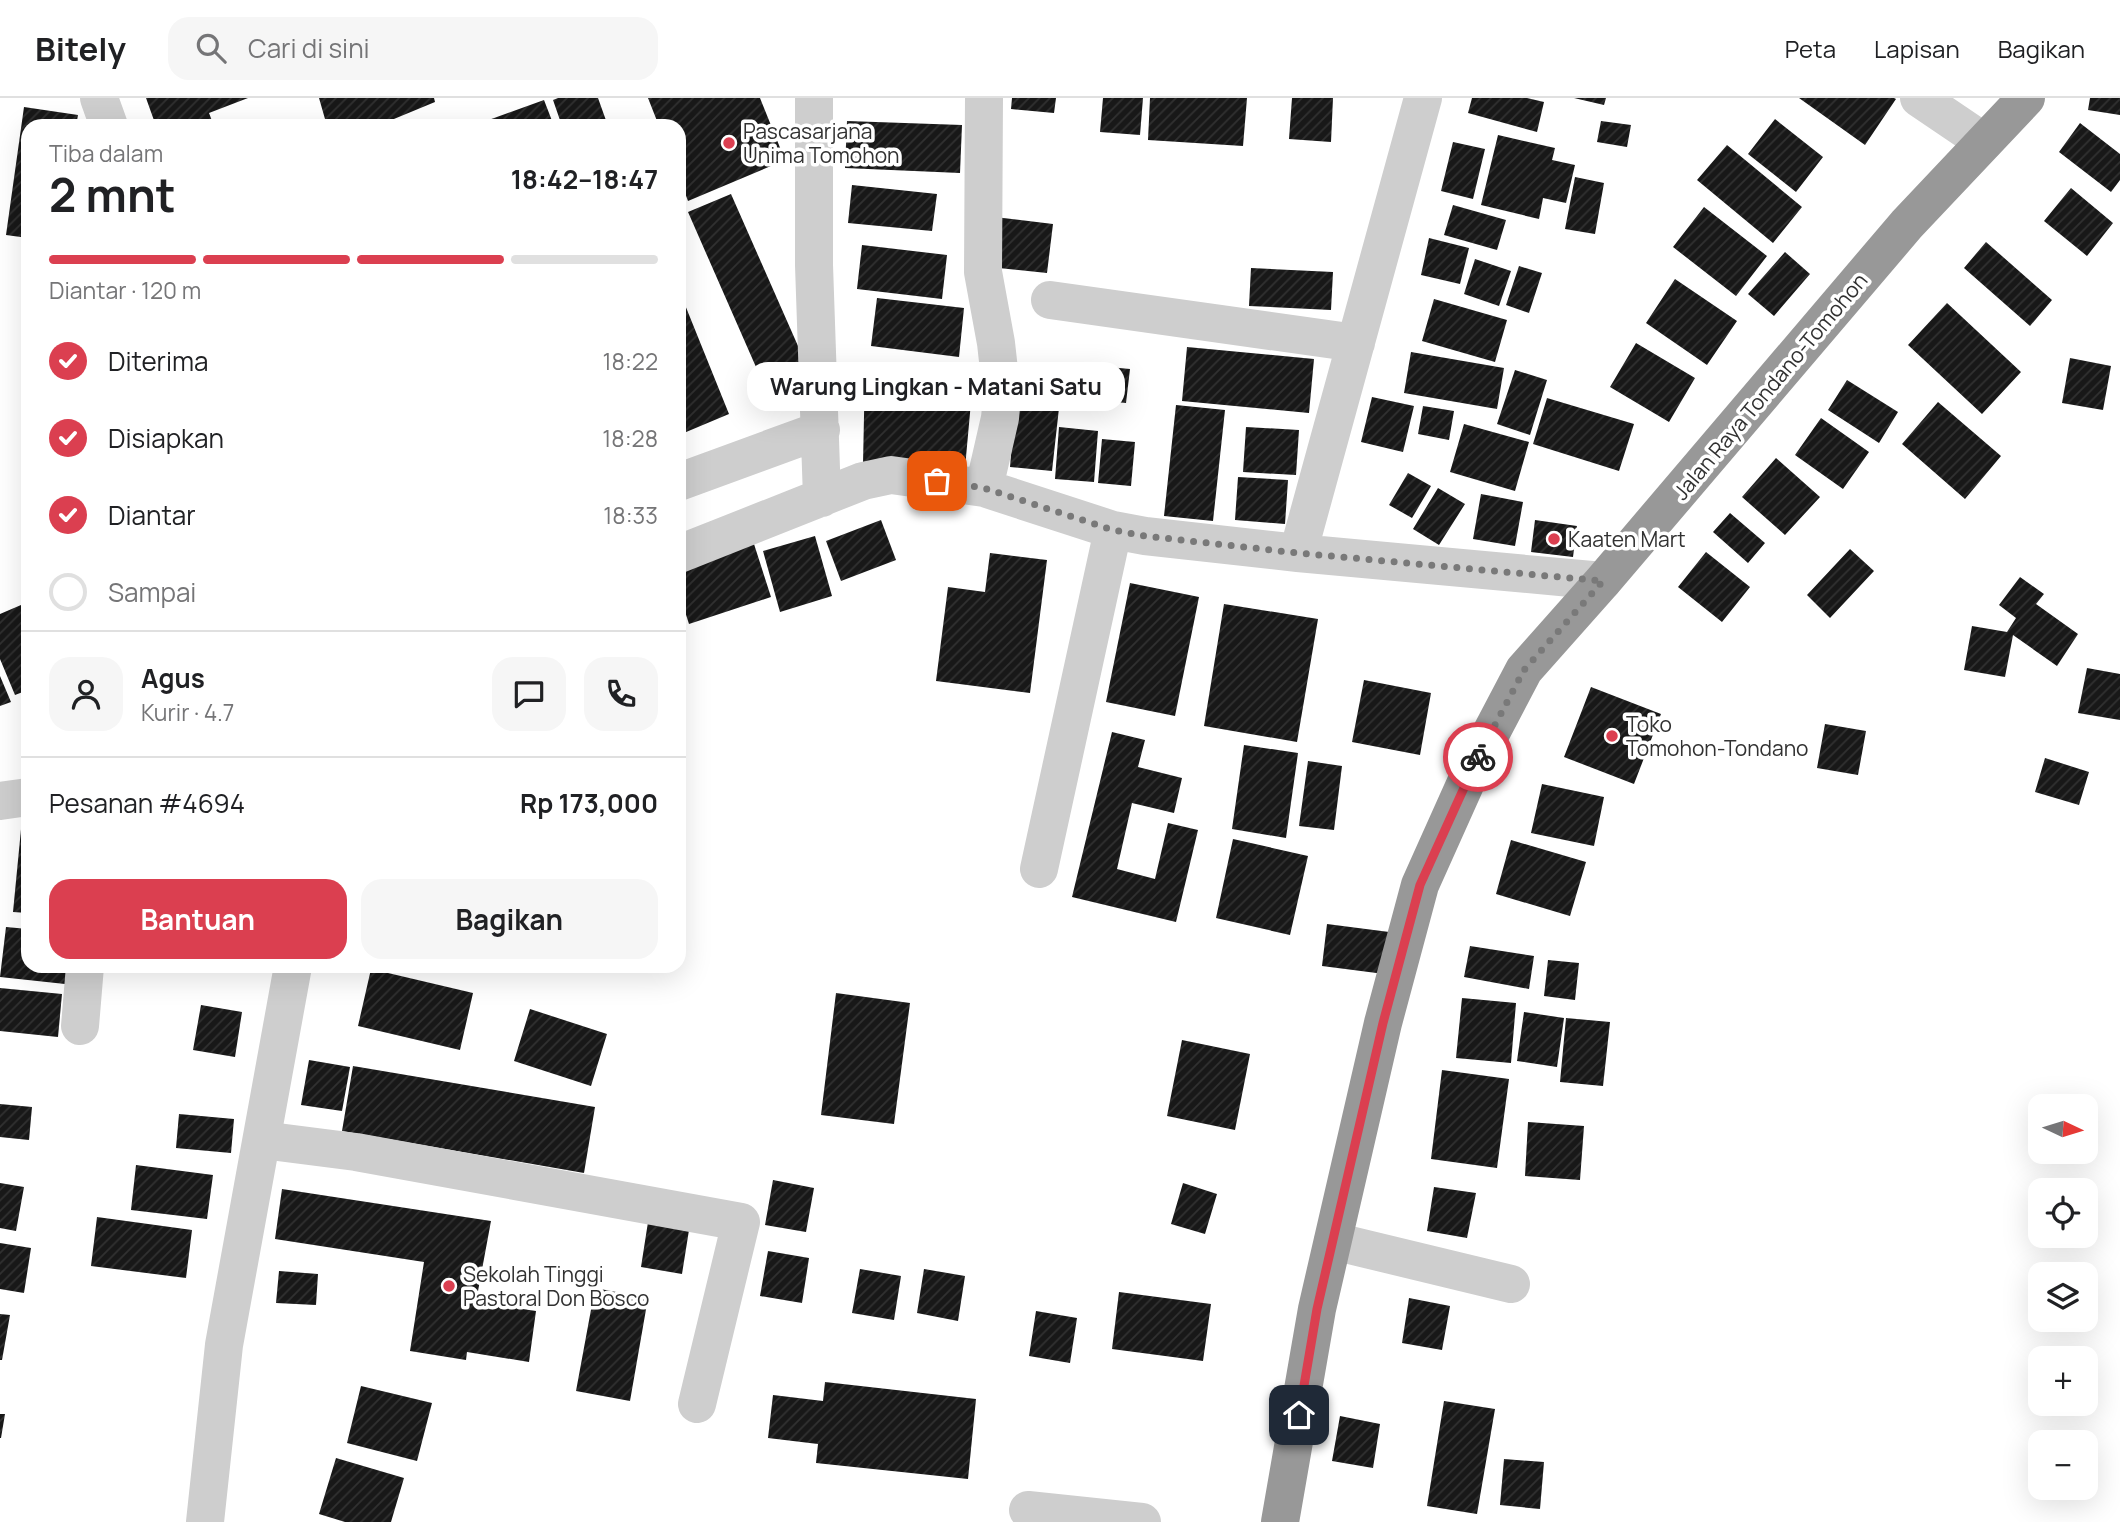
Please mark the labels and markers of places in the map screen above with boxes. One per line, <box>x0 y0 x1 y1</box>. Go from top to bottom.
place label: Pascasarjana Unima Tomohon <box>743 117 900 169</box>
marker: Pascasarjana Unima Tomohon <box>721 135 737 151</box>
callout: Warung Lingkan - Matani Satu <box>748 362 1126 411</box>
pin <box>907 451 967 511</box>
place label: Kaaten Mart <box>1568 525 1686 553</box>
marker: Kaaten Mart <box>1546 531 1562 547</box>
place label: Toko Tomohon-Tondano <box>1626 710 1809 762</box>
marker: Toko Tomohon-Tondano <box>1604 728 1620 744</box>
place label: Sekolah Tinggi Pastoral Don Bosco <box>463 1260 649 1312</box>
marker: Sekolah Tinggi Pastoral Don Bosco <box>441 1278 457 1294</box>
pin <box>1269 1385 1329 1445</box>

